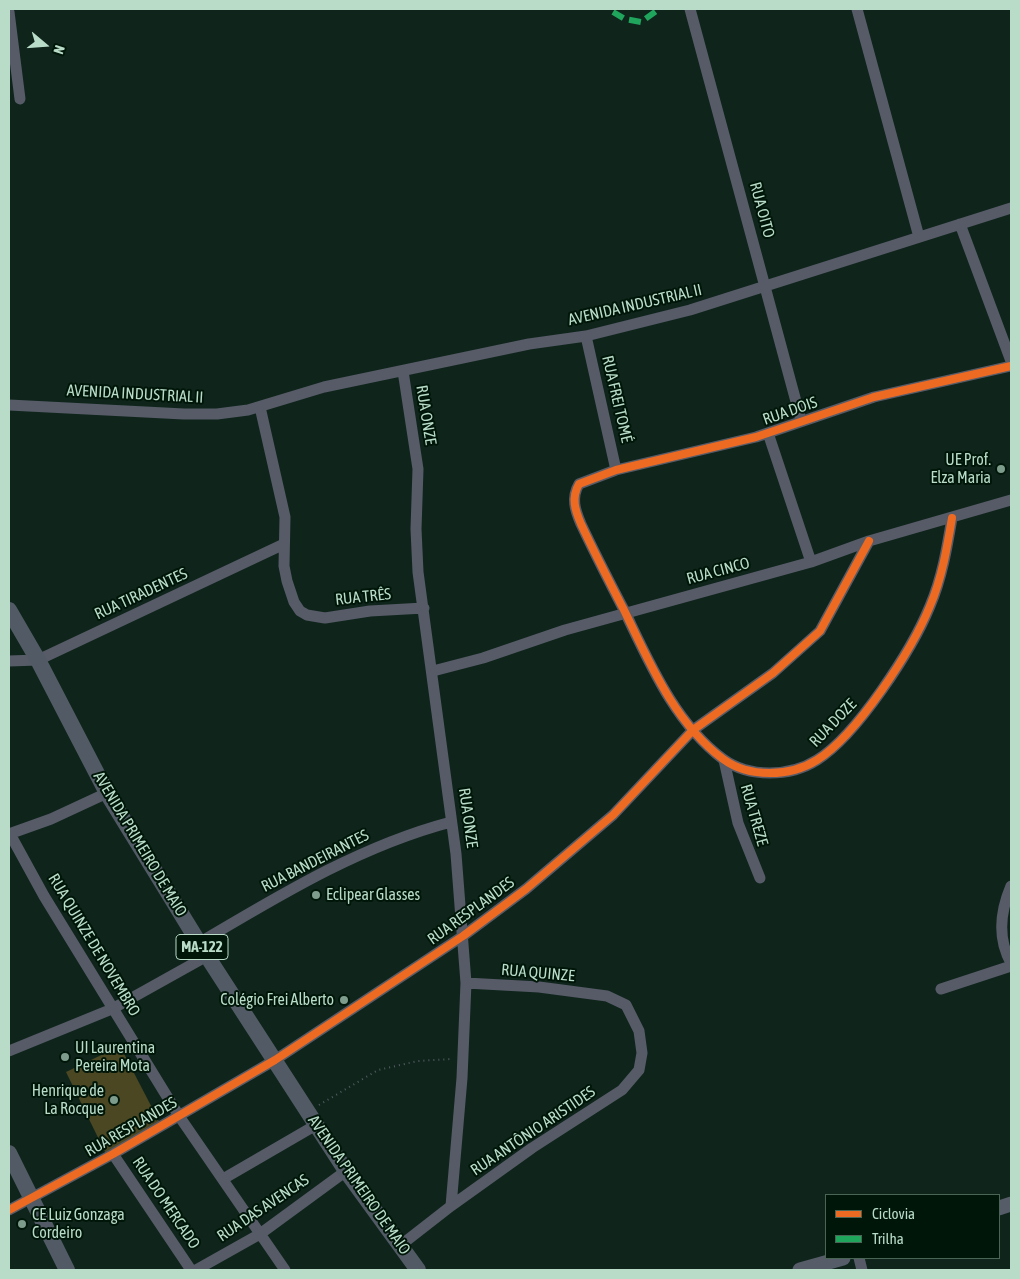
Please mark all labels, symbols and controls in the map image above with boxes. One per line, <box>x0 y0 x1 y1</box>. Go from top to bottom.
north arrow <box>20 20 70 70</box>
text: N <box>50 43 68 56</box>
street label: RUA OITO <box>745 180 779 240</box>
street label: AVENIDA INDUSTRIAL II <box>566 280 704 330</box>
street label: RUA FREI TOMÉ <box>598 354 636 444</box>
street label: AVENIDA INDUSTRIAL II <box>66 381 204 407</box>
street label: RUA ONZE <box>412 384 440 446</box>
street label: RUA DOIS <box>760 393 820 429</box>
place label: UE Prof. Elza Maria <box>931 450 991 488</box>
marker: UE Prof. Elza Maria <box>995 463 1007 475</box>
street label: RUA CINCO <box>684 553 752 589</box>
street label: RUA TIRADENTES <box>92 564 190 624</box>
street label: RUA TRÊS <box>334 585 392 609</box>
street label: RUA DOZE <box>805 695 861 751</box>
street label: AVENIDA PRIMEIRO DE MAIO <box>89 768 191 920</box>
street label: RUA TREZE <box>736 782 772 848</box>
street label: RUA ONZE <box>454 787 482 849</box>
street label: RUA BANDEIRANTES <box>258 826 372 896</box>
street label: RUA QUINZE DE NOVEMBRO <box>44 870 144 1020</box>
street label: RUA RESPLANDES <box>424 873 518 949</box>
place label: Eclipear Glasses <box>326 885 420 905</box>
marker: Eclipear Glasses <box>310 889 322 901</box>
road number: MA-122 <box>176 934 228 960</box>
street label: RUA QUINZE <box>500 960 576 986</box>
place label: Colégio Frei Alberto <box>220 990 334 1010</box>
marker: Colégio Frei Alberto <box>338 994 350 1006</box>
place label: UI Laurentina Pereira Mota <box>75 1038 155 1076</box>
marker: UI Laurentina Pereira Mota <box>59 1051 71 1063</box>
place label: Henrique de La Rocque <box>32 1081 104 1119</box>
street label: RUA ANTÔNIO ARISTIDES <box>467 1082 599 1180</box>
street label: RUA RESPLANDES <box>82 1093 180 1161</box>
marker: Henrique de La Rocque <box>108 1094 120 1106</box>
street label: AVENIDA PRIMEIRO DE MAIO <box>304 1112 414 1258</box>
street label: RUA DO MERCADO <box>128 1153 204 1253</box>
street label: RUA DAS AVENCAS <box>213 1170 313 1246</box>
legend <box>825 1194 1000 1259</box>
place label: CE Luiz Gonzaga Cordeiro <box>32 1205 125 1243</box>
text: Ciclovia <box>872 1205 915 1222</box>
marker: CE Luiz Gonzaga Cordeiro <box>16 1218 28 1230</box>
text: Trilha <box>872 1230 904 1247</box>

